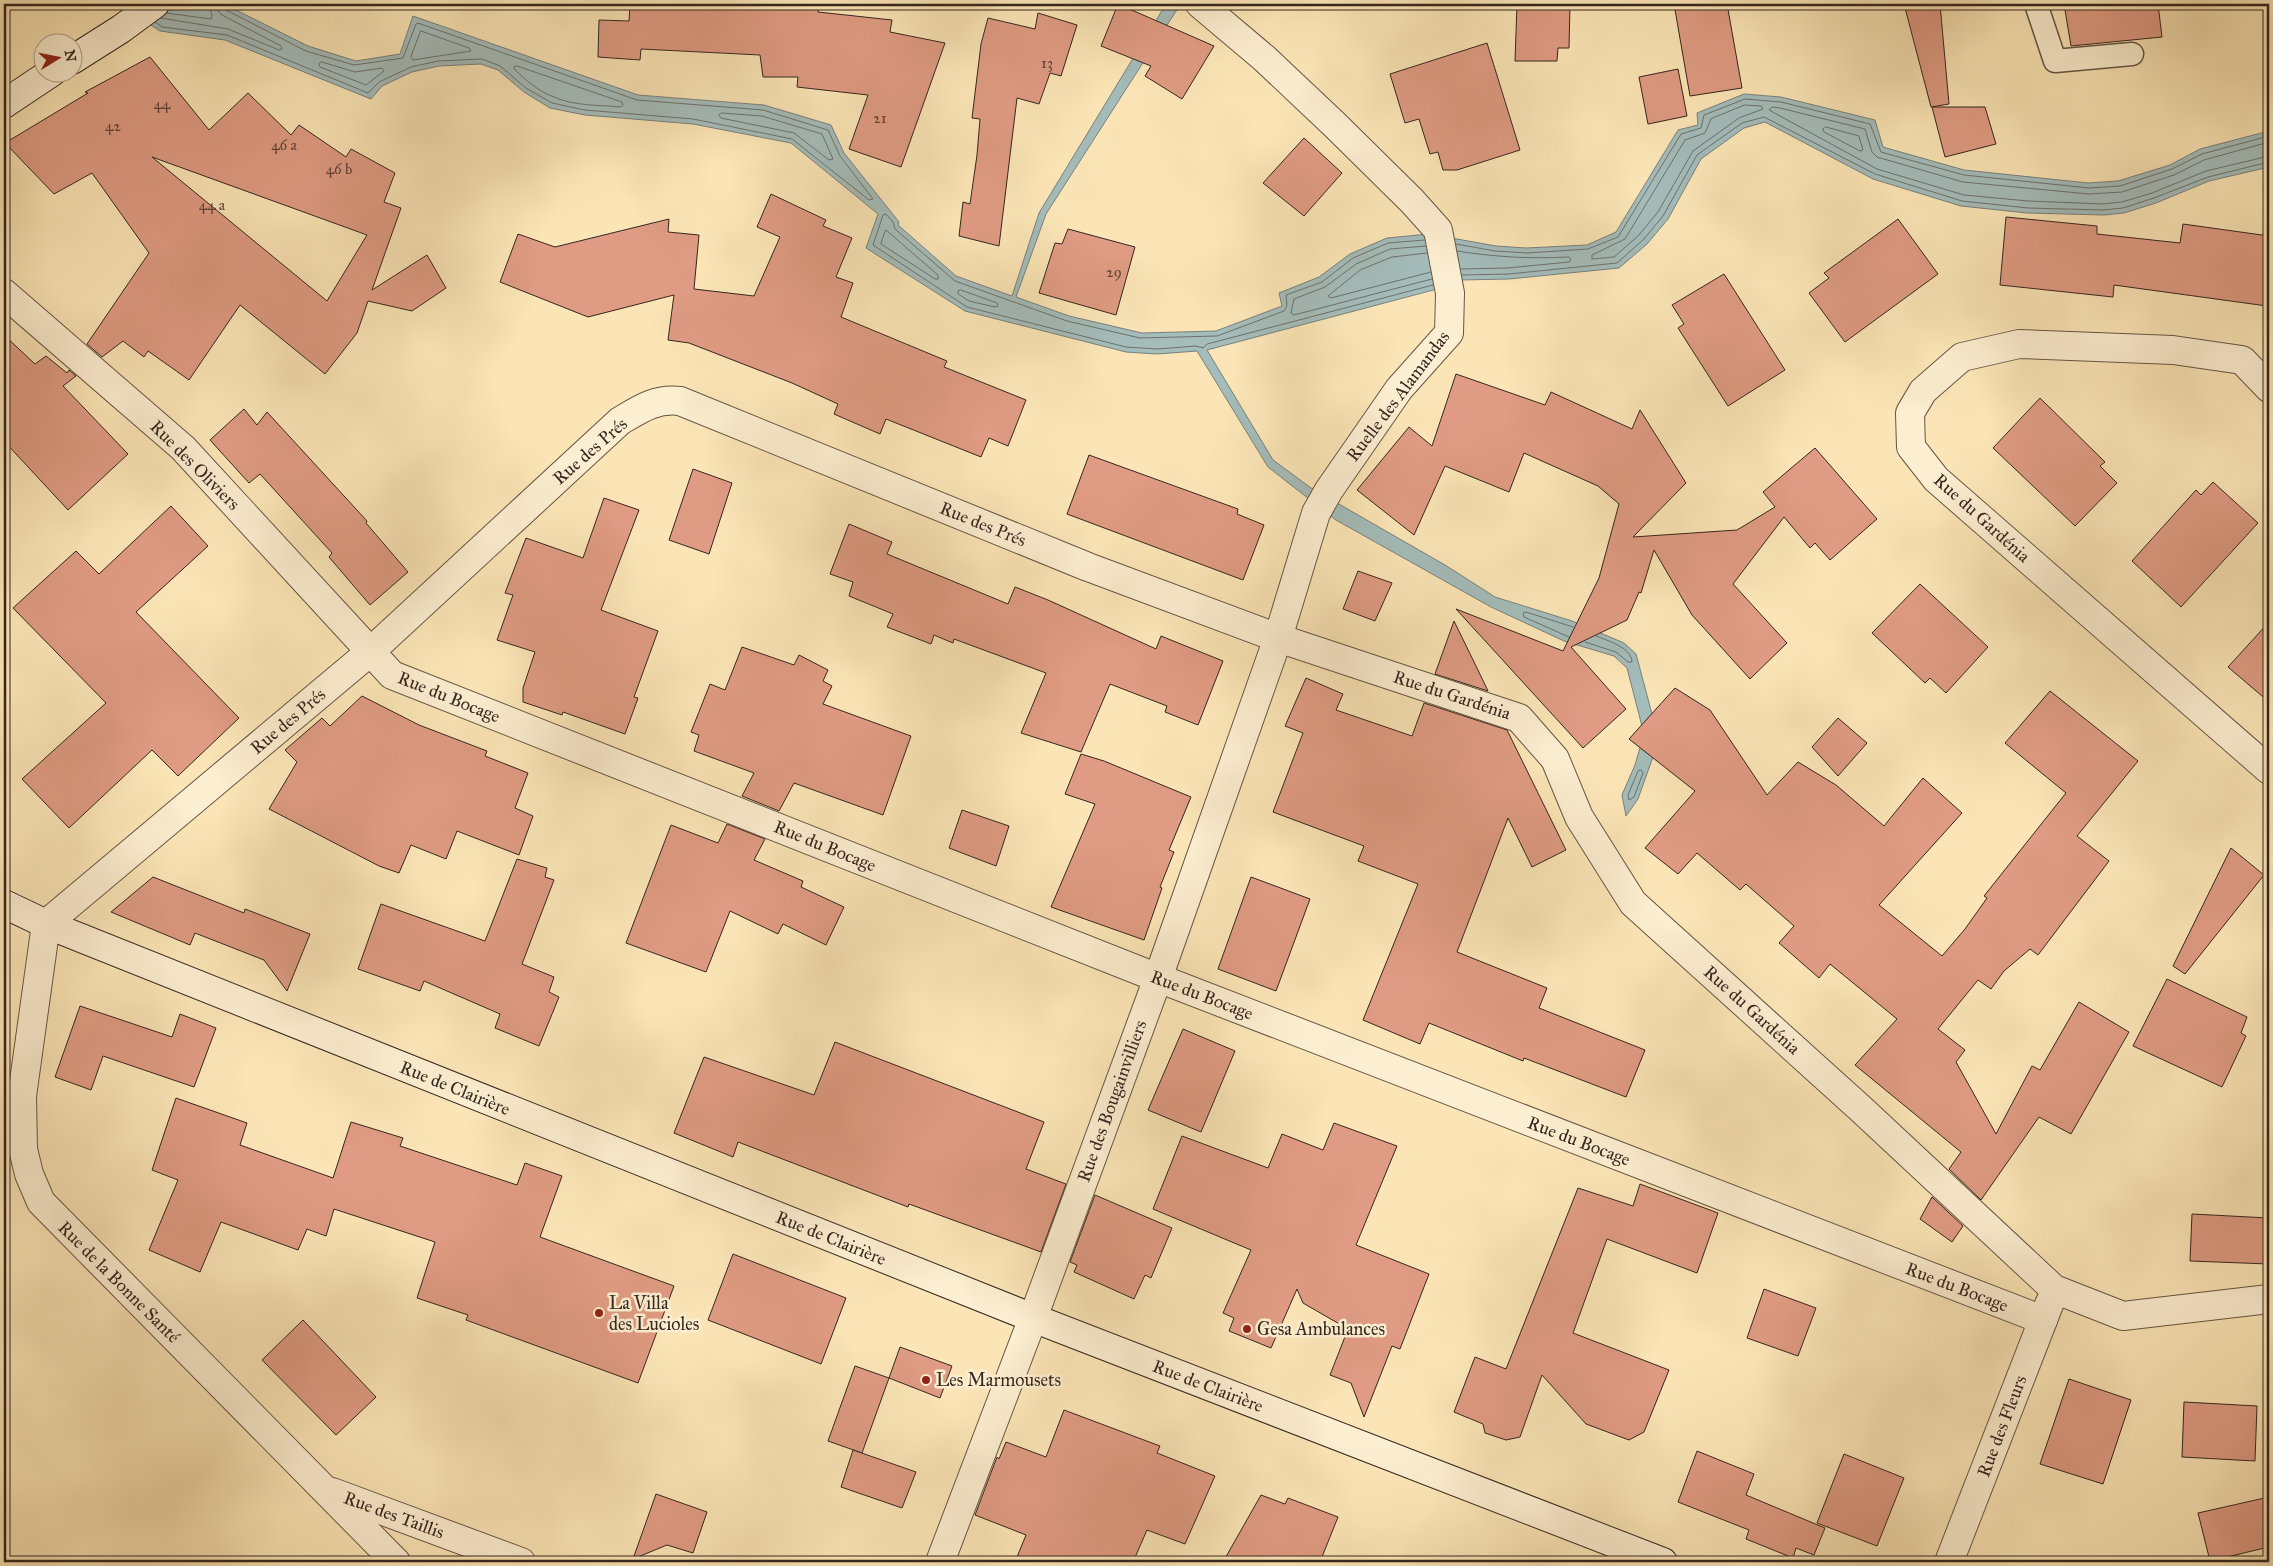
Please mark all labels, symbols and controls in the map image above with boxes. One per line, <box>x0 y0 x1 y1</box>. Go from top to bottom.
north arrow <box>32 32 82 82</box>
text: N <box>61 49 80 63</box>
house number: 13 <box>1041 54 1053 72</box>
house number: 44 <box>154 95 171 113</box>
house number: 21 <box>873 109 887 127</box>
house number: 42 <box>105 117 121 135</box>
house number: 46 a <box>271 136 297 154</box>
house number: 46 b <box>326 160 352 178</box>
house number: 44 a <box>199 196 226 214</box>
house number: 29 <box>1106 263 1122 281</box>
street label: Ruelle des Alamandas <box>1342 326 1454 466</box>
street label: Rue des Prés <box>548 413 632 489</box>
street label: Rue des Oliviers <box>145 415 245 515</box>
street label: Rue du Gardénia <box>1929 469 2035 567</box>
street label: Rue des Prés <box>937 497 1029 551</box>
street label: Rue du Gardénia <box>1390 666 1514 724</box>
street label: Rue du Bocage <box>394 667 503 728</box>
street label: Rue des Prés <box>246 683 330 759</box>
street label: Rue du Bocage <box>770 816 879 877</box>
street label: Rue du Gardénia <box>1699 961 1805 1059</box>
street label: Rue du Bocage <box>1147 965 1256 1026</box>
street label: Rue des Bougainvilliers <box>1072 1017 1152 1185</box>
street label: Rue de Clairière <box>397 1056 513 1120</box>
street label: Rue du Bocage <box>1524 1111 1633 1172</box>
street label: Rue de Clairière <box>773 1206 889 1270</box>
street label: Rue de la Bonne Santé <box>53 1216 185 1348</box>
street label: Rue du Bocage <box>1902 1257 2011 1318</box>
place label: La Villa des Lucioles <box>609 1292 699 1335</box>
marker: La Villa des Lucioles <box>593 1307 605 1319</box>
place label: Gesa Ambulances <box>1257 1318 1385 1340</box>
marker: Gesa Ambulances <box>1241 1323 1253 1335</box>
street label: Rue de Clairière <box>1150 1355 1266 1417</box>
place label: Les Marmousets <box>936 1369 1061 1391</box>
street label: Rue des Fleurs <box>1972 1372 2032 1480</box>
marker: Les Marmousets <box>920 1374 932 1386</box>
street label: Rue des Taillis <box>341 1487 447 1543</box>

